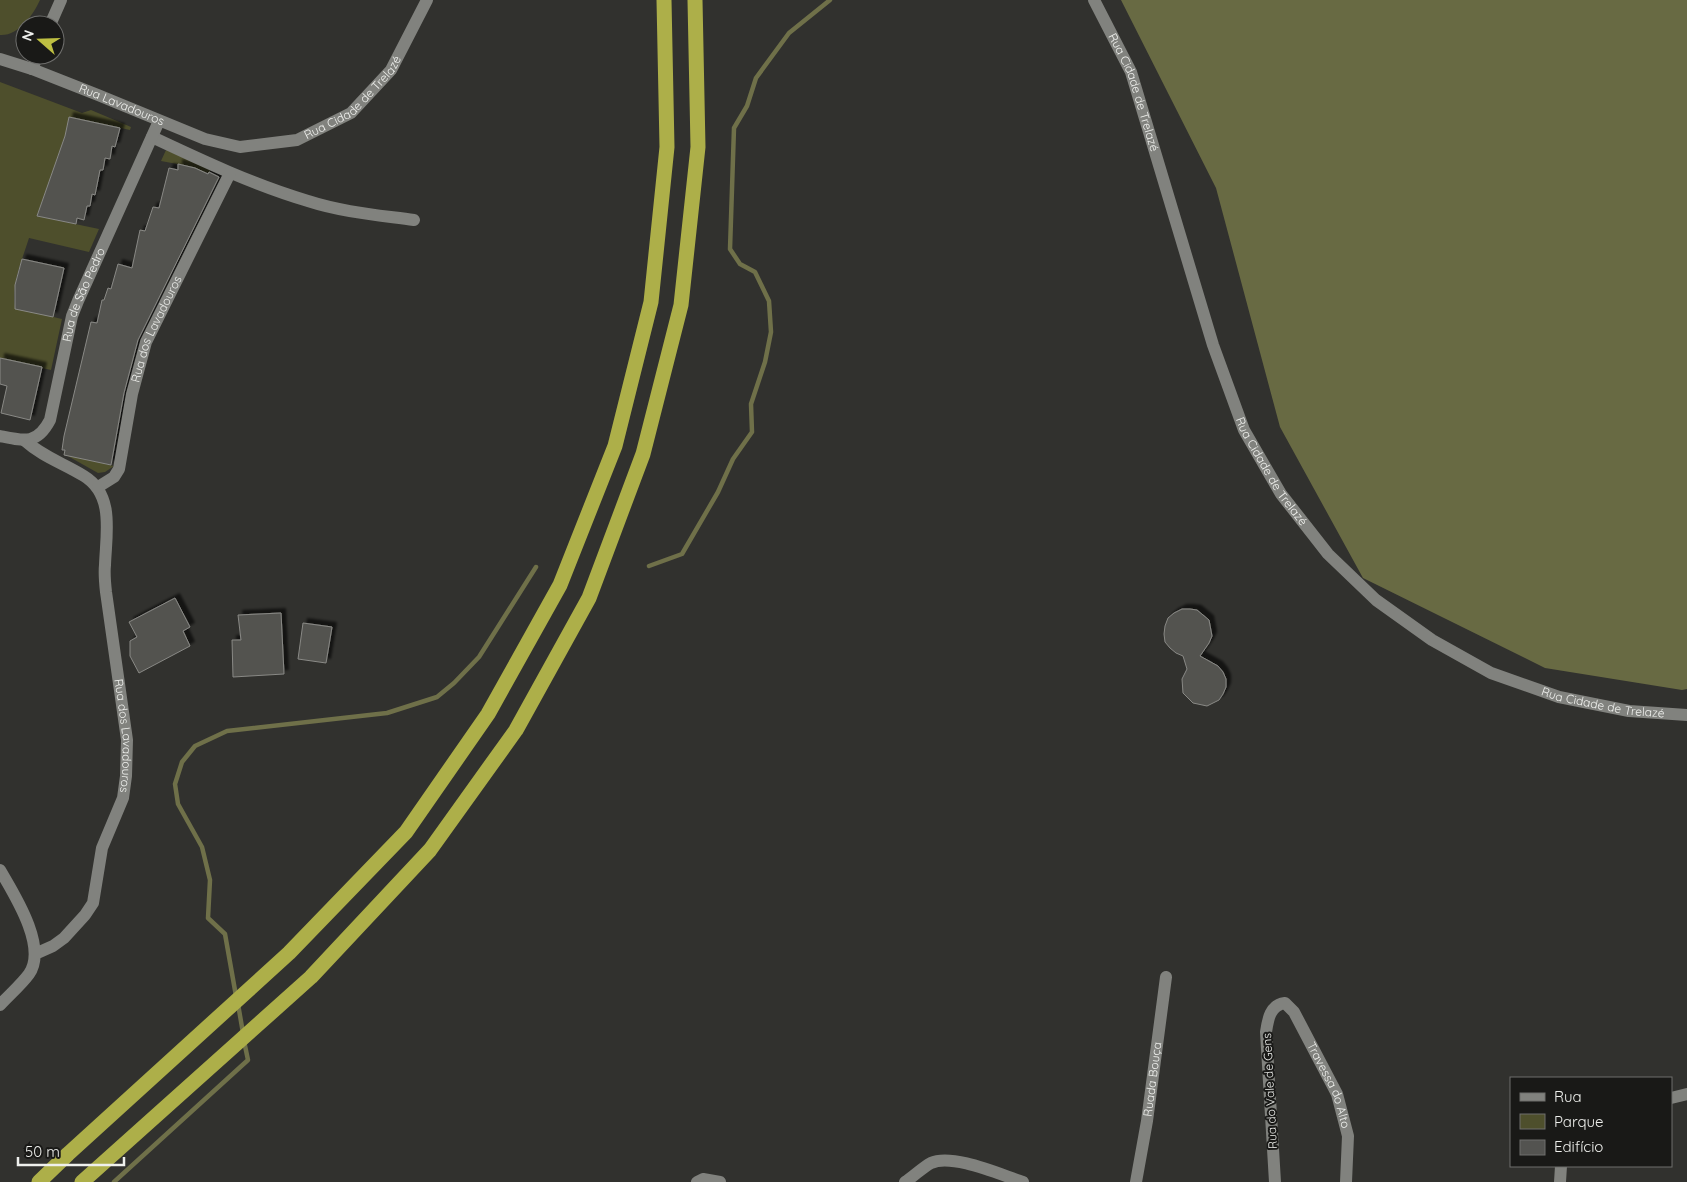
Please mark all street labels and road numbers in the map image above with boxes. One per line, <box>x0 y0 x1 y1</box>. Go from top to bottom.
street label: Rua Cidade de Trelazé <box>1105 31 1162 153</box>
street label: Rua Cidade de Trelazé <box>301 53 404 142</box>
street label: Rua Lavadouros <box>77 80 167 129</box>
street label: Rua de São Pedro <box>59 245 108 343</box>
street label: Rua dos Lavadouros <box>127 273 185 384</box>
street label: Rua Cidade de Trelazé <box>1233 415 1311 529</box>
street label: Rua dos Lavadouros <box>111 678 135 794</box>
street label: Rua Cidade de Trelazé <box>1540 683 1665 720</box>
street label: Rua do Vale de Gens <box>1259 1032 1280 1149</box>
street label: Travessa do Alto <box>1304 1039 1354 1130</box>
street label: Ruada Bouça <box>1140 1041 1164 1118</box>

